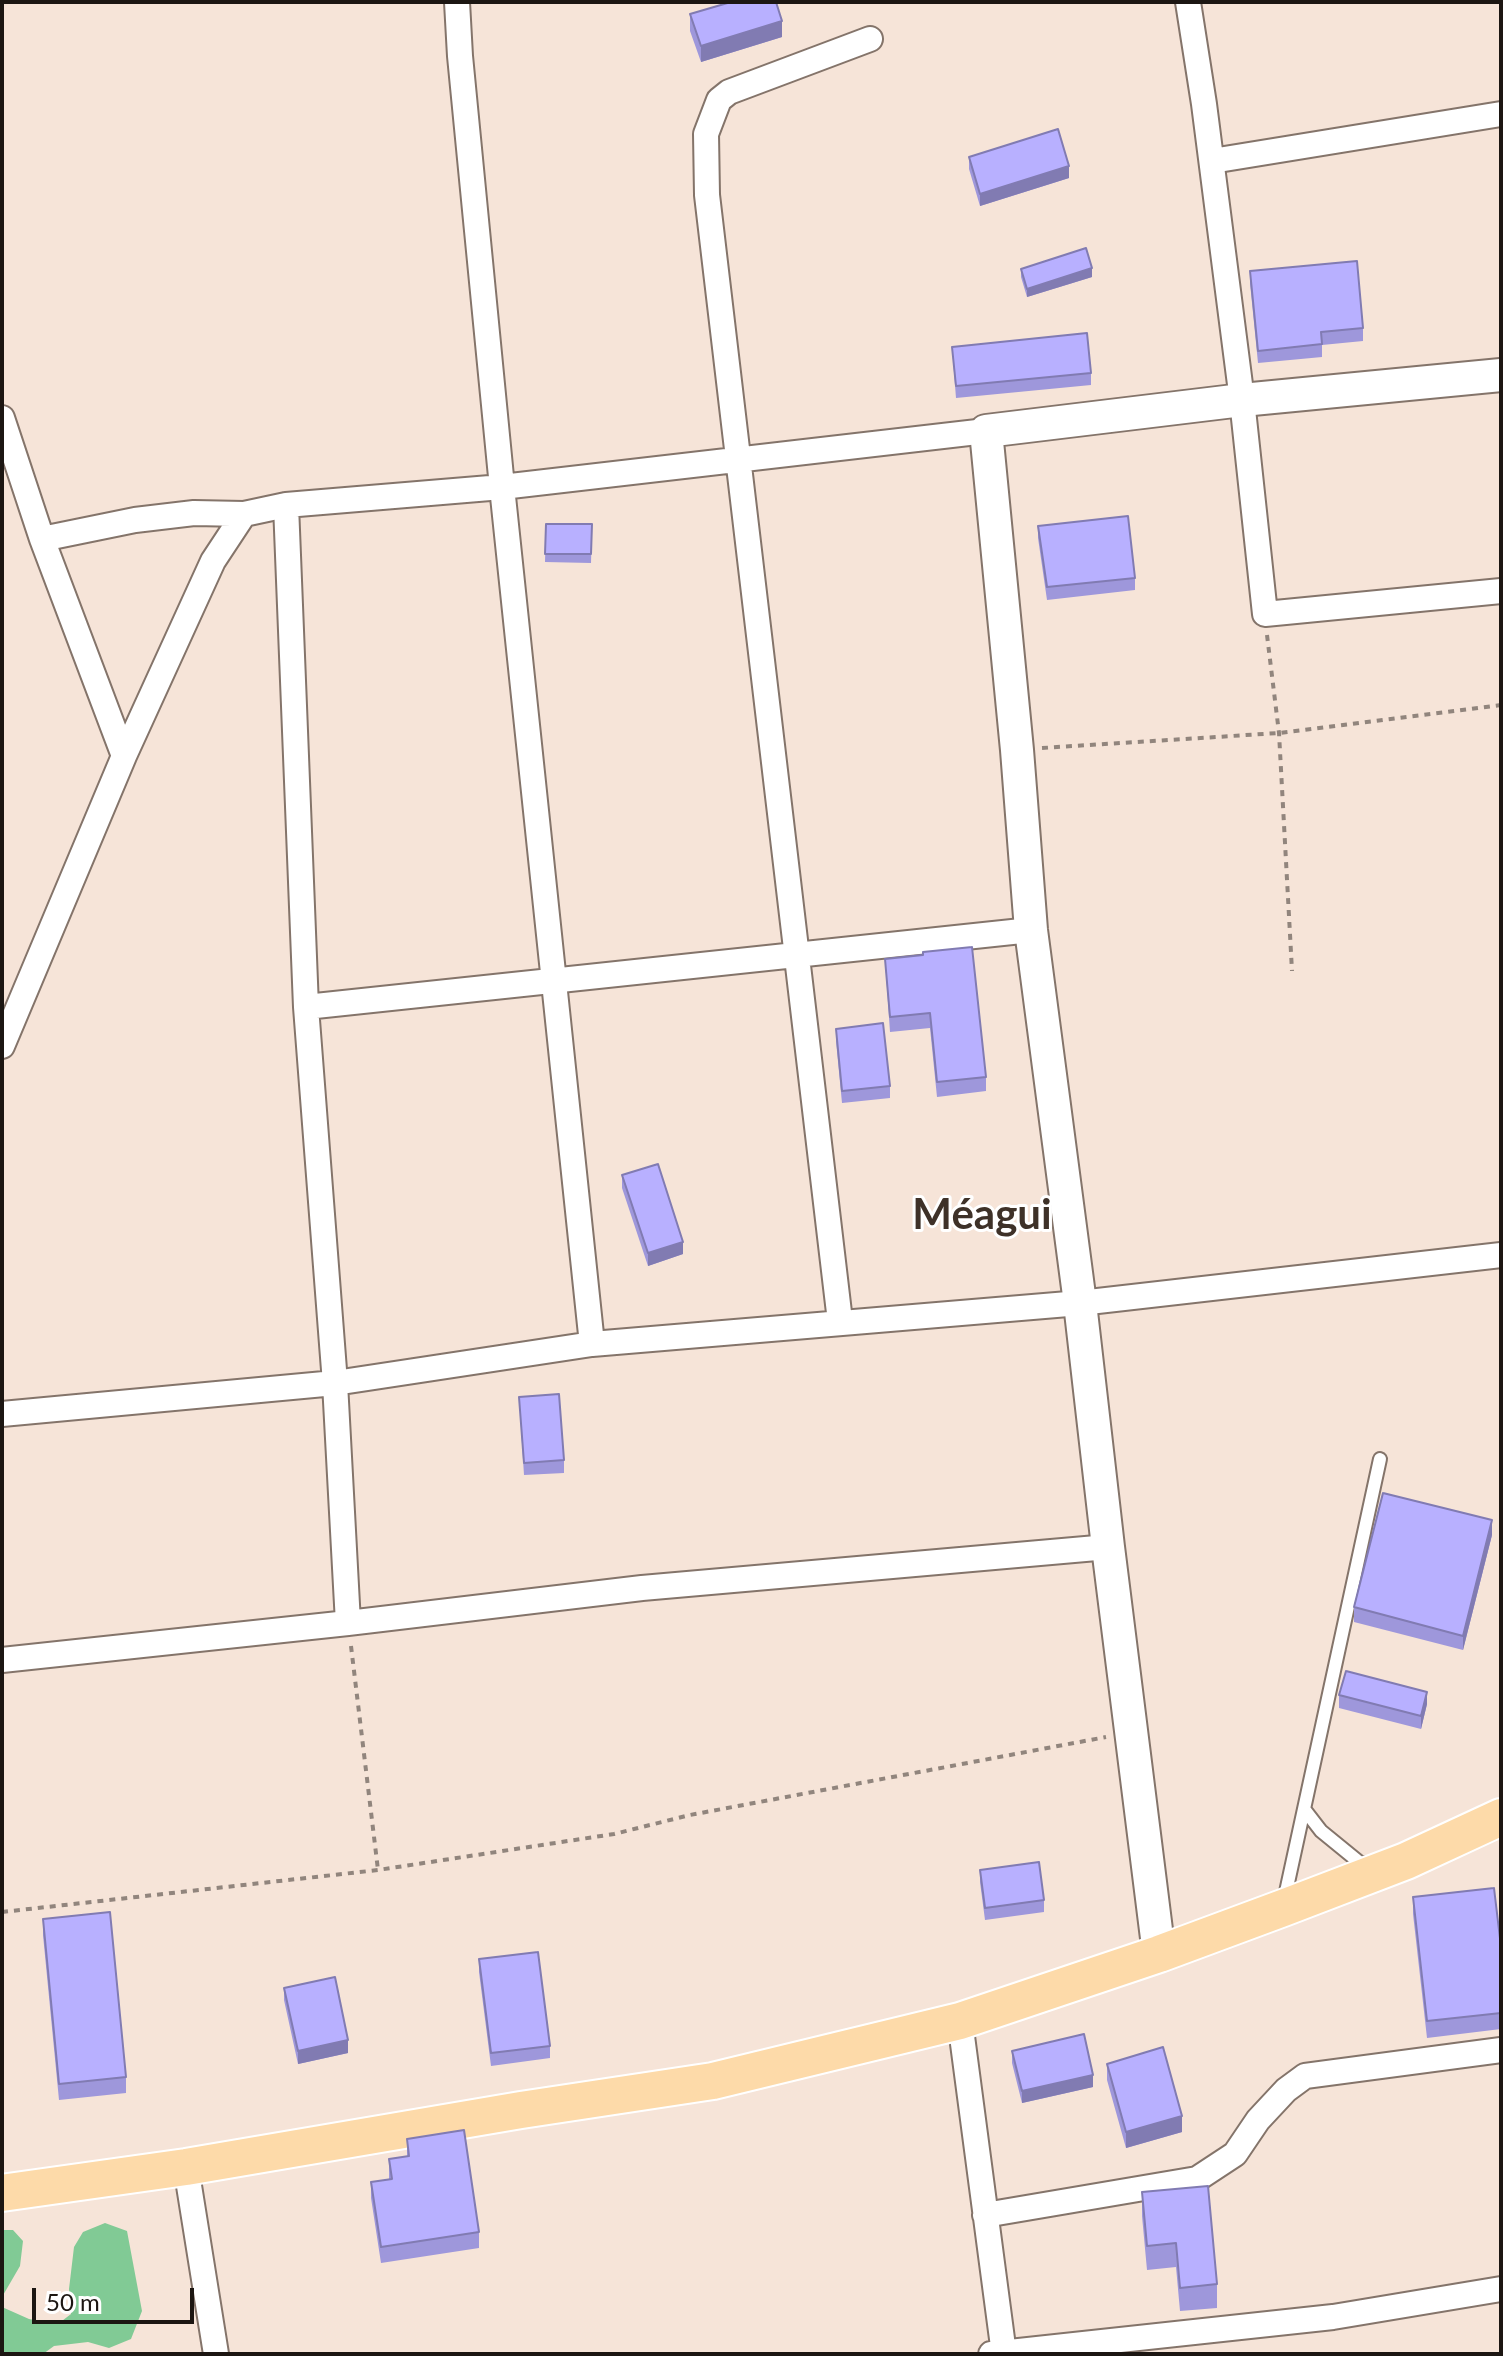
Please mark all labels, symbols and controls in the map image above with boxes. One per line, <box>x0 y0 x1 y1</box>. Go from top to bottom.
district label: Méagui <box>912 1190 1052 1240</box>
scale bar <box>36 2272 198 2322</box>
text: 50 m <box>46 2287 100 2316</box>

